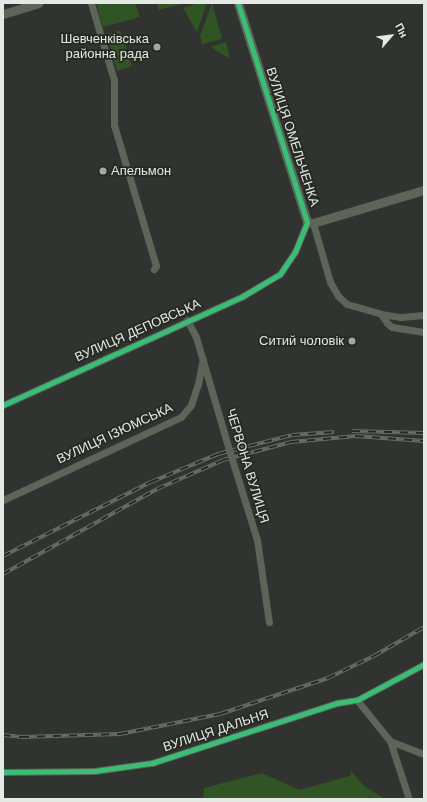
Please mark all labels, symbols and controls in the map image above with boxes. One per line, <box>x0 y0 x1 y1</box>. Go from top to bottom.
north arrow <box>371 16 411 56</box>
text: Пн <box>393 21 410 40</box>
place label: Шевченківська районна рада <box>61 32 149 63</box>
marker: Шевченківська районна рада <box>152 42 162 52</box>
street label: ВУЛИЦЯ ОМЕЛЬЧЕНКА <box>262 66 322 208</box>
place label: Апельмон <box>111 163 171 179</box>
marker: Апельмон <box>98 166 108 176</box>
street label: ВУЛИЦЯ ДЕПОВСЬКА <box>73 296 203 366</box>
place label: Ситий чоловік <box>259 333 344 349</box>
marker: Ситий чоловік <box>347 336 357 346</box>
street label: ВУЛИЦЯ ІЗЮМСЬКА <box>55 400 175 468</box>
street label: ЧЕРВОНА ВУЛИЦЯ <box>222 407 272 525</box>
street label: ВУЛИЦЯ ДАЛЬНЯ <box>161 707 271 755</box>

